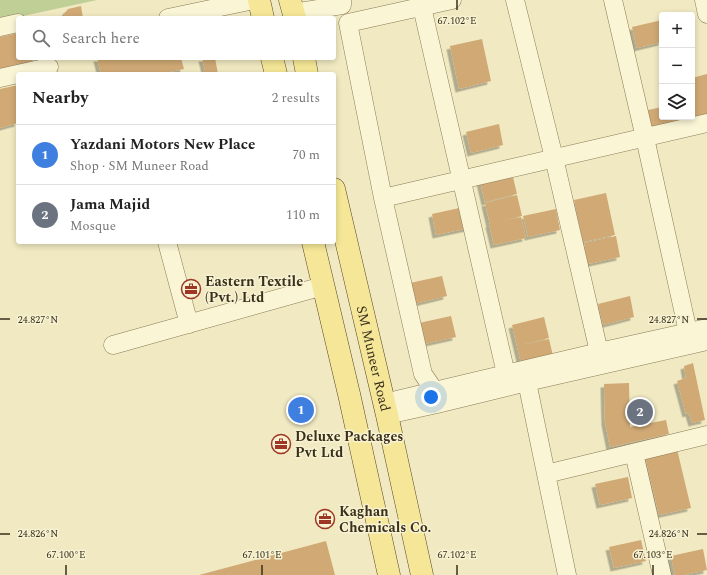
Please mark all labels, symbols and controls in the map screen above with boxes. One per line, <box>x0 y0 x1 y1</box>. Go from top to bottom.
map controls <box>659 12 695 120</box>
button: + <box>659 12 695 48</box>
text: 67.102°E <box>437 13 477 29</box>
search box <box>16 16 336 60</box>
icon: search <box>30 27 52 49</box>
text: Search here <box>62 27 140 50</box>
button: − <box>659 48 695 84</box>
button: layers <box>659 84 695 120</box>
text: Nearby <box>32 85 88 111</box>
text: 2 results <box>272 88 320 108</box>
text: Yazdani Motors New Place <box>70 133 255 156</box>
text: 1 <box>41 145 49 165</box>
text: 70 m <box>293 145 320 165</box>
text: Shop · SM Muneer Road <box>70 156 209 176</box>
text: Jama Majid <box>70 193 150 216</box>
text: 2 <box>41 205 49 225</box>
text: 110 m <box>286 205 320 225</box>
text: Mosque <box>70 216 116 236</box>
place label: Eastern Textile (Pvt.) Ltd <box>205 271 303 308</box>
office icon: Eastern Textile (Pvt.) Ltd <box>180 278 202 300</box>
street label: SM Muneer Road <box>351 304 396 414</box>
text: 24.827°N <box>18 312 58 328</box>
text: 24.827°N <box>649 312 689 328</box>
your location <box>421 387 441 407</box>
pin: 1 <box>288 395 314 425</box>
pin: 2 <box>627 397 653 427</box>
place label: Deluxe Packages Pvt Ltd <box>295 426 403 463</box>
office icon: Deluxe Packages Pvt Ltd <box>270 433 292 455</box>
place label: Kaghan Chemicals Co. <box>339 501 431 538</box>
office icon: Kaghan Chemicals Co. <box>314 508 336 530</box>
text: 24.826°N <box>18 526 58 542</box>
text: 24.826°N <box>649 526 689 542</box>
text: 67.100°E <box>46 547 86 563</box>
text: 67.101°E <box>242 547 282 563</box>
text: 67.102°E <box>437 547 477 563</box>
text: 67.103°E <box>633 547 673 563</box>

